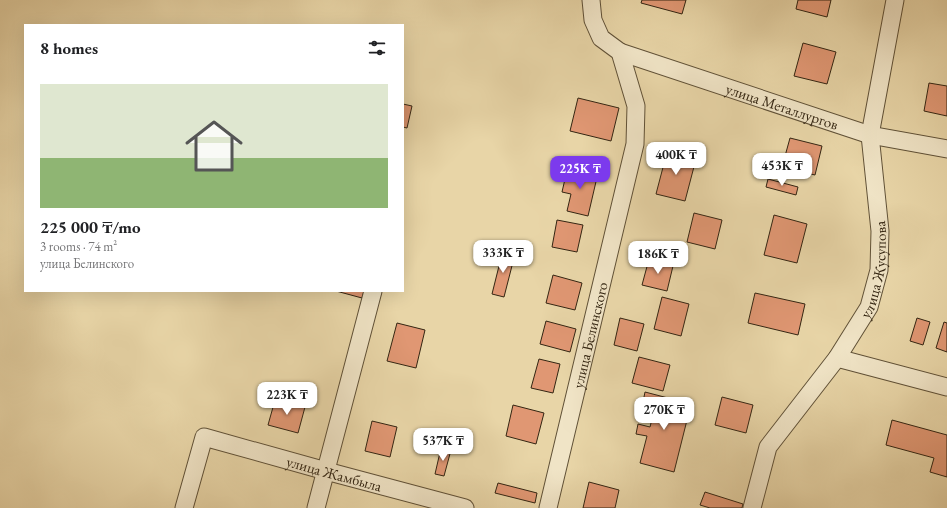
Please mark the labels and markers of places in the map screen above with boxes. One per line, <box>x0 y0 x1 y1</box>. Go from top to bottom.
pin: 400K ₸ <box>643 142 709 176</box>
pin: 453K ₸ <box>749 153 815 187</box>
pin: 225K ₸ <box>547 156 613 190</box>
pin: 333K ₸ <box>470 240 536 274</box>
pin: 186K ₸ <box>625 241 691 275</box>
pin: 223K ₸ <box>254 382 320 416</box>
pin: 270K ₸ <box>631 397 697 431</box>
pin: 537K ₸ <box>410 428 476 462</box>

